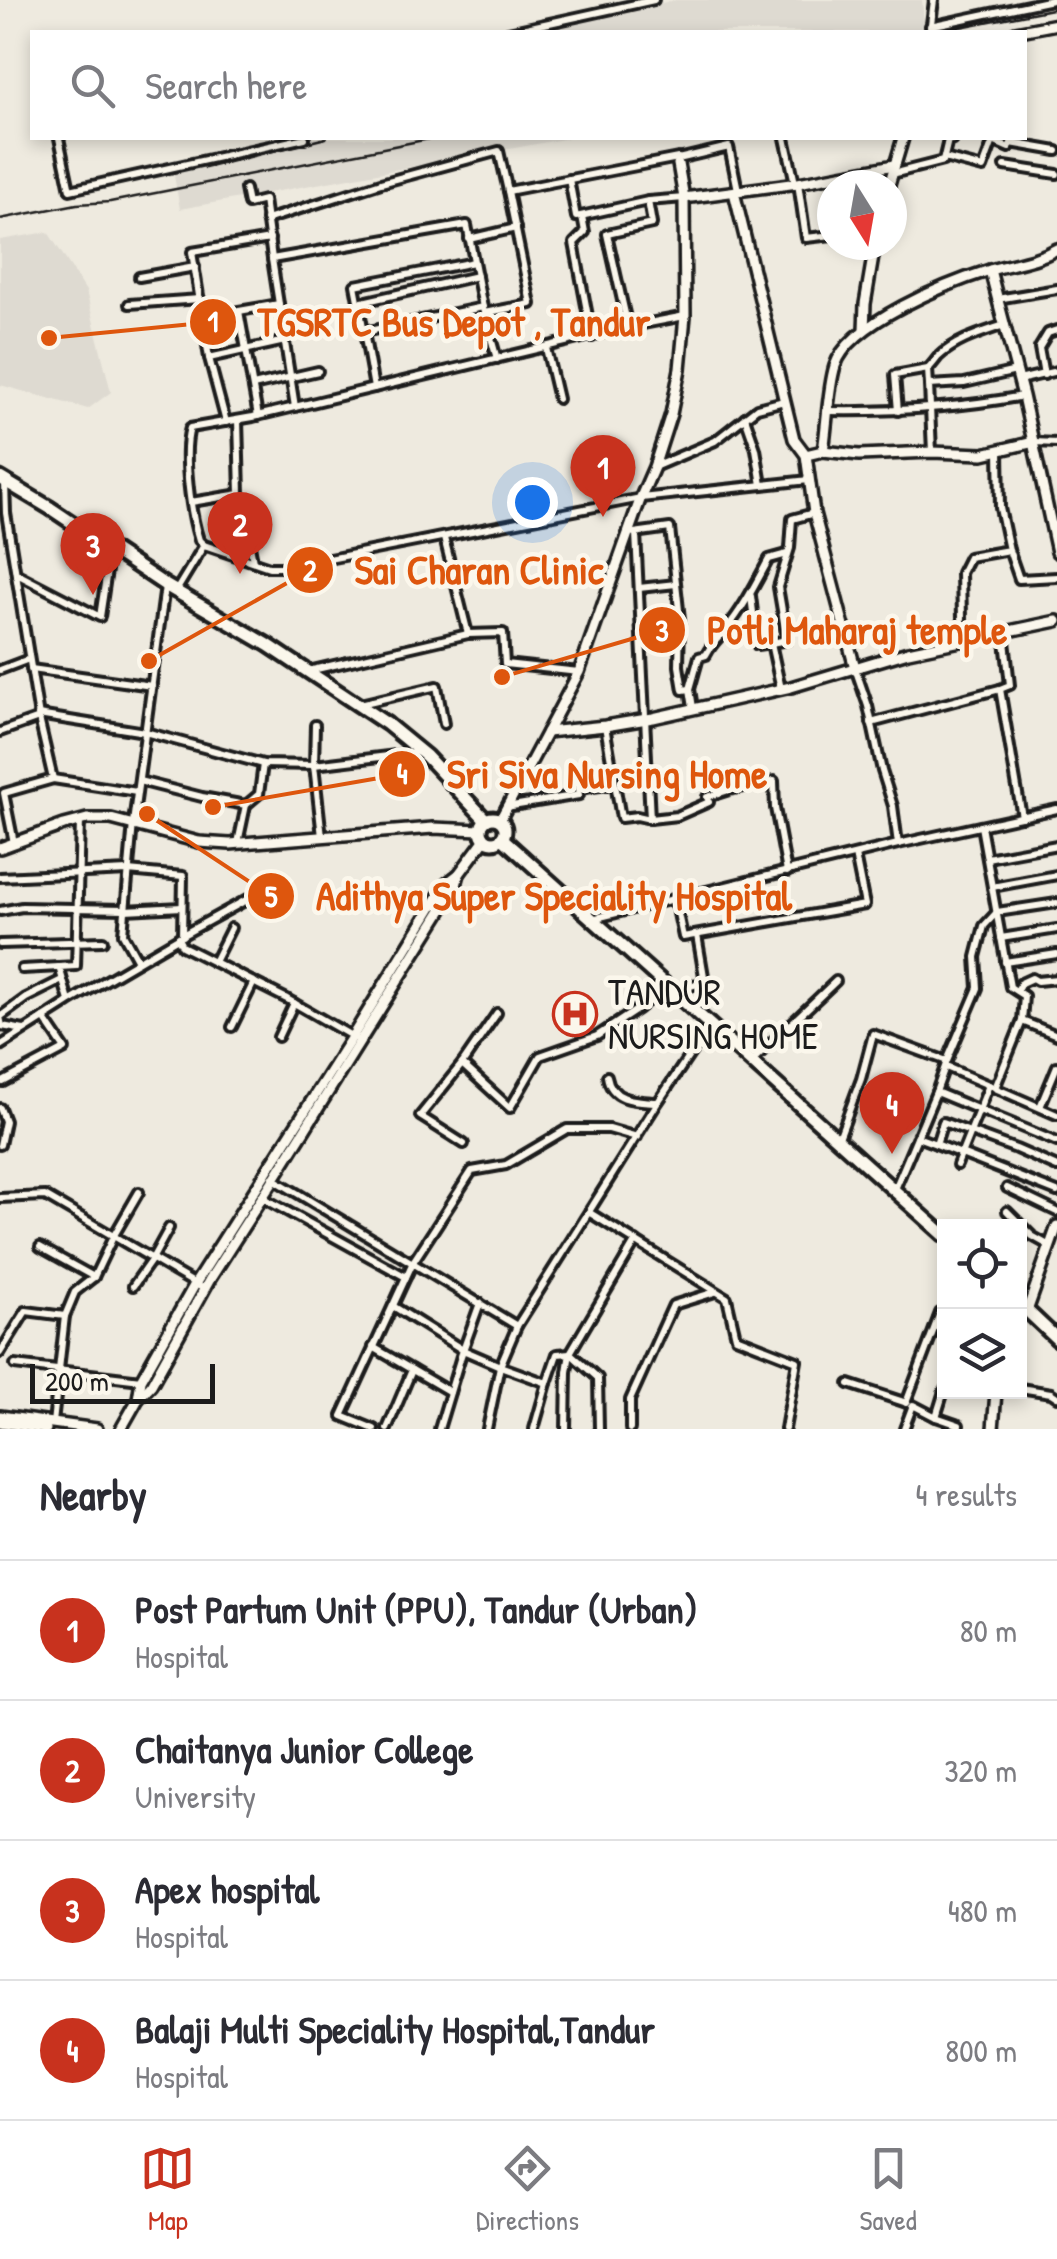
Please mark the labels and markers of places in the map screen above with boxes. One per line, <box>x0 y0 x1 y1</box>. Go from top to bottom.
callout: TGSRTC Bus Depot , Tandur <box>188 287 671 357</box>
pin: 1 <box>570 434 636 517</box>
pin: 2 <box>208 492 272 574</box>
pin: 3 <box>61 512 126 595</box>
callout: Sai Charan Clinic <box>285 535 624 605</box>
callout: Potli Maharaj temple <box>637 595 1027 665</box>
callout: Sri Siva Nursing Home <box>377 739 787 809</box>
callout: Adithya Super Speciality Hospital <box>246 861 812 931</box>
place label: TANDUR NURSING HOME <box>608 965 818 1061</box>
hospital icon: TANDUR NURSING HOME <box>552 991 598 1037</box>
pin: 4 <box>860 1072 924 1154</box>

